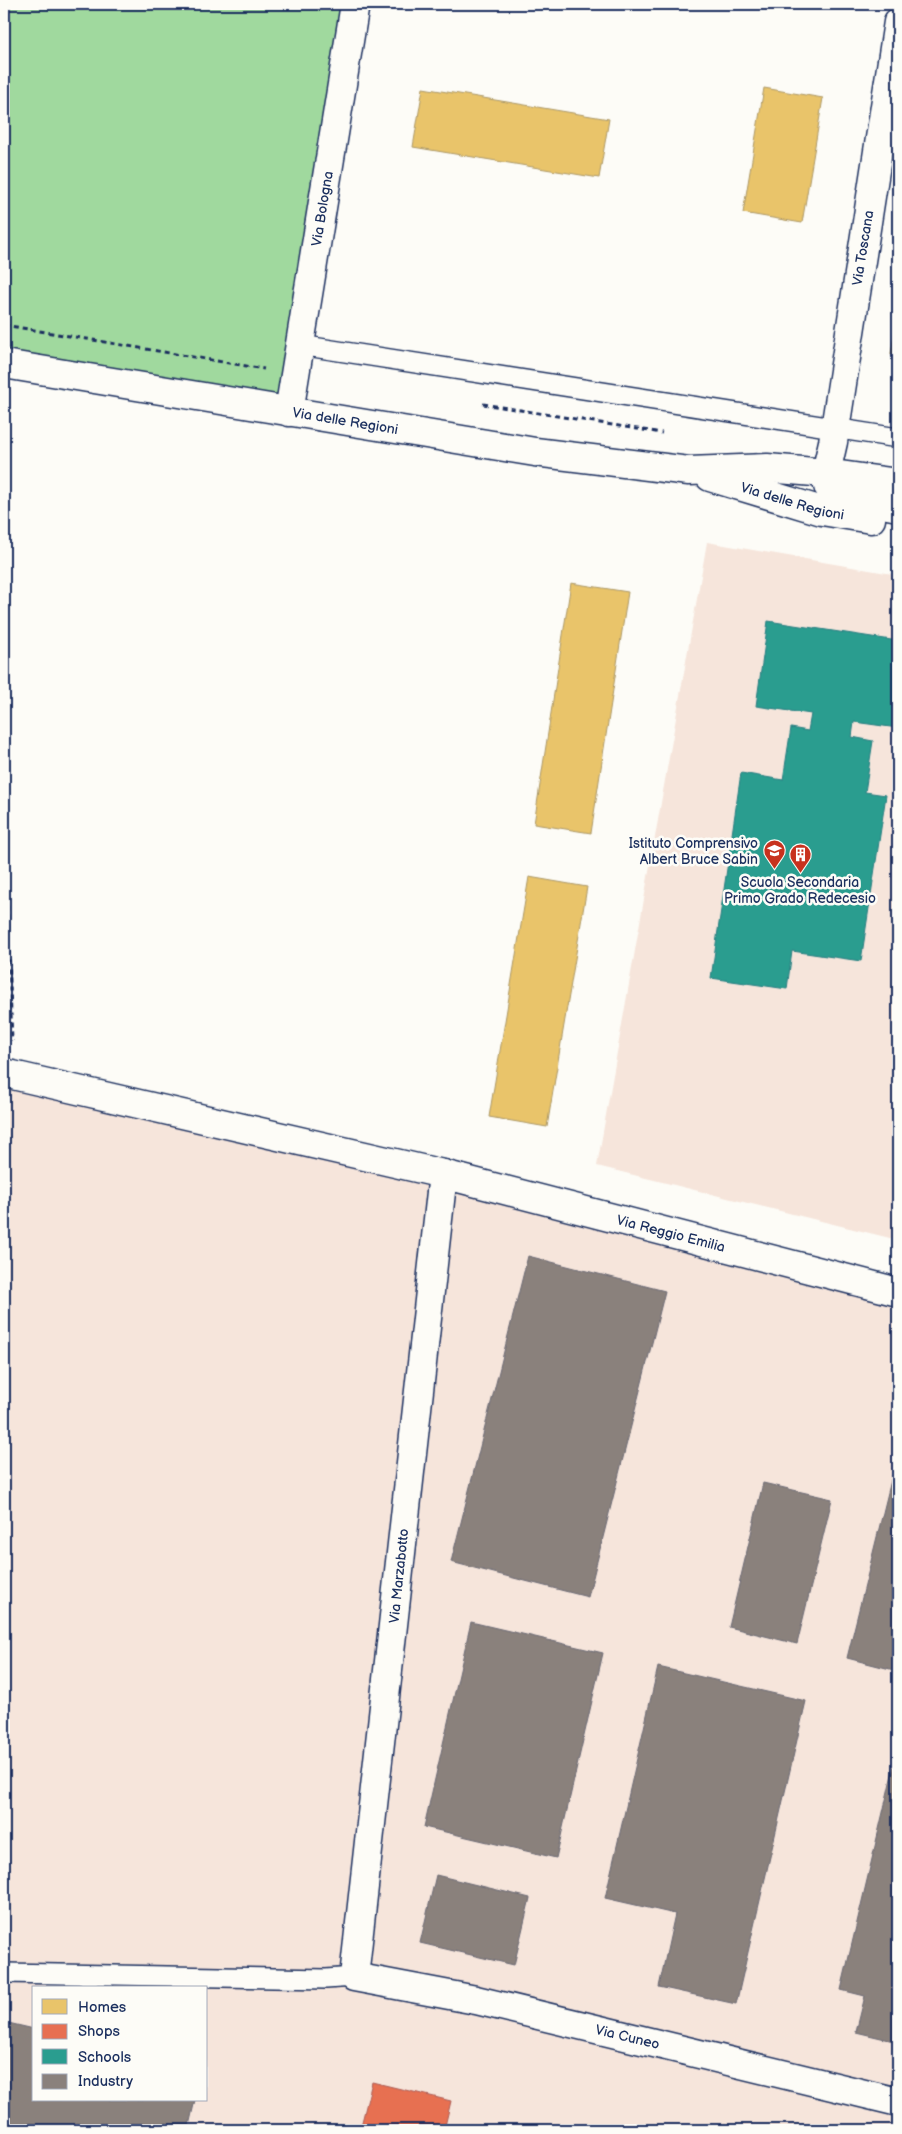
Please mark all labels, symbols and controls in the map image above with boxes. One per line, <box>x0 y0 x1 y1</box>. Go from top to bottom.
street label: Via Bologna <box>307 170 336 248</box>
street label: Via Toscana <box>849 209 877 287</box>
street label: Via delle Regioni <box>291 403 400 438</box>
street label: Via delle Regioni <box>739 478 846 523</box>
place label: Istituto Comprensivo Albert Bruce Sabin <box>629 835 758 868</box>
school or university icon: Istituto Comprensivo Albert Bruce Sabin <box>762 839 786 870</box>
building icon: Scuola Secondaria Primo Grado Redecesio <box>788 842 812 873</box>
place label: Scuola Secondaria Primo Grado Redecesio <box>724 874 876 907</box>
street label: Via Reggio Emilia <box>615 1211 727 1255</box>
street label: Via Marzabotto <box>386 1528 412 1624</box>
legend <box>32 1986 208 2102</box>
text: Homes <box>78 1998 127 2017</box>
street label: Via Cuneo <box>594 2021 661 2053</box>
text: Shops <box>78 2022 121 2041</box>
text: Schools <box>78 2048 132 2067</box>
text: Industry <box>78 2072 133 2091</box>

